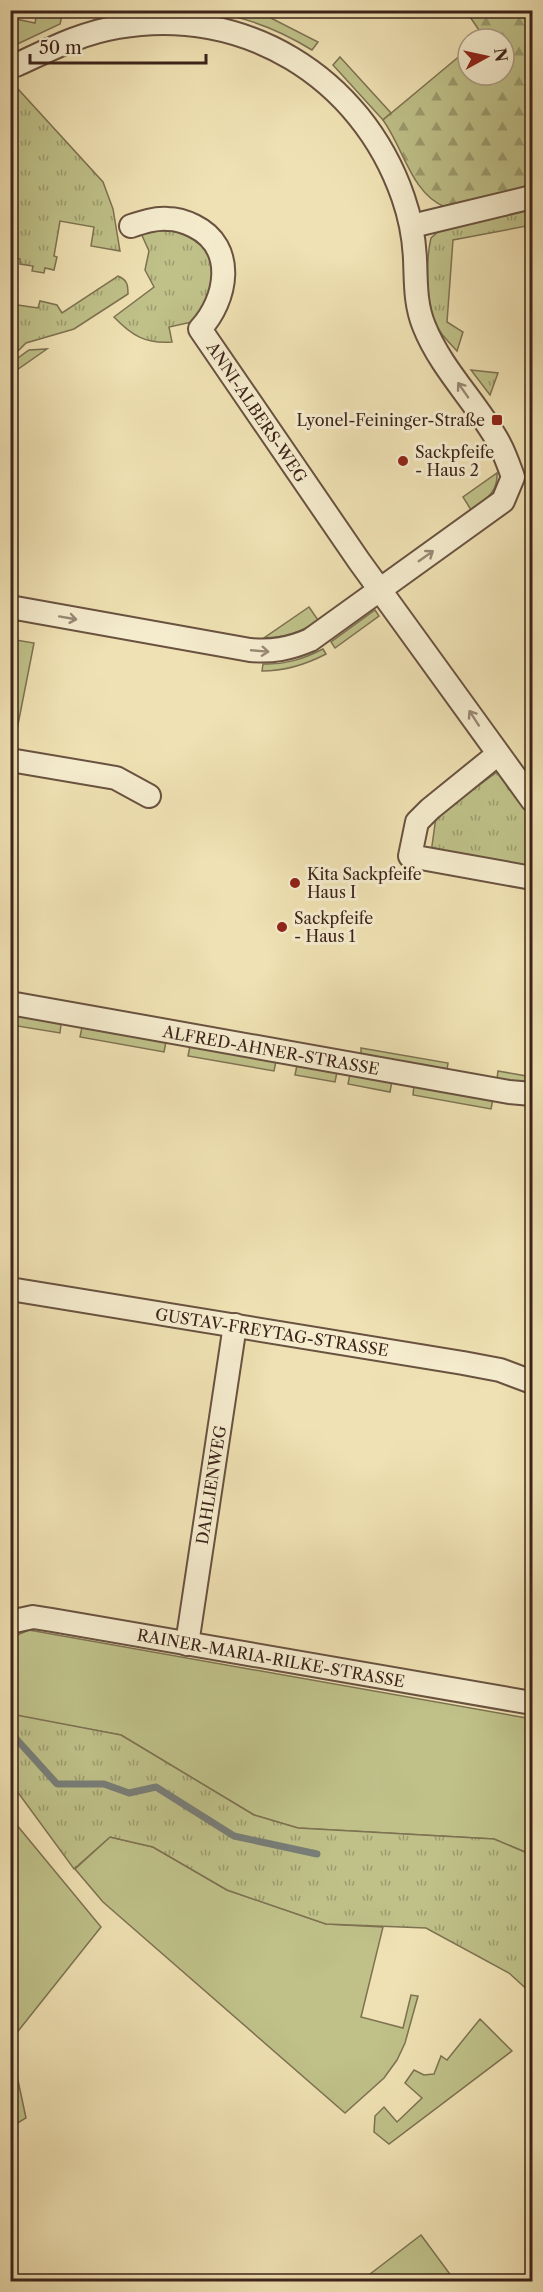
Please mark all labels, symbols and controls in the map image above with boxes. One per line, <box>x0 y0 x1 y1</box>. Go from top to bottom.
scale bar <box>30 27 206 65</box>
north arrow <box>456 27 516 87</box>
text: 50 m <box>39 37 82 59</box>
text: N <box>490 47 512 63</box>
street label: ANNI-ALBERS-WEG <box>202 337 311 486</box>
one-way arrow <box>457 383 469 399</box>
place label: Lyonel-Feininger-Straße <box>297 410 485 430</box>
marker: Lyonel-Feininger-Straße <box>490 413 504 427</box>
place label: Sackpfeife - Haus 2 <box>415 442 494 480</box>
marker: Sackpfeife - Haus 2 <box>396 454 410 468</box>
one-way arrow <box>417 550 434 562</box>
one-way arrow <box>58 612 77 623</box>
one-way arrow <box>250 645 270 656</box>
one-way arrow <box>468 711 480 727</box>
place label: Kita Sackpfeife Haus I <box>307 864 422 902</box>
marker: Kita Sackpfeife Haus I <box>288 876 302 890</box>
place label: Sackpfeife - Haus 1 <box>294 908 373 946</box>
marker: Sackpfeife - Haus 1 <box>275 920 289 934</box>
street label: ALFRED-AHNER-STRASSE <box>160 1021 381 1079</box>
street label: GUSTAV-FREYTAG-STRASSE <box>154 1304 390 1360</box>
street label: DAHLIENWEG <box>192 1424 230 1546</box>
street label: RAINER-MARIA-RILKE-STRASSE <box>136 1625 406 1691</box>

